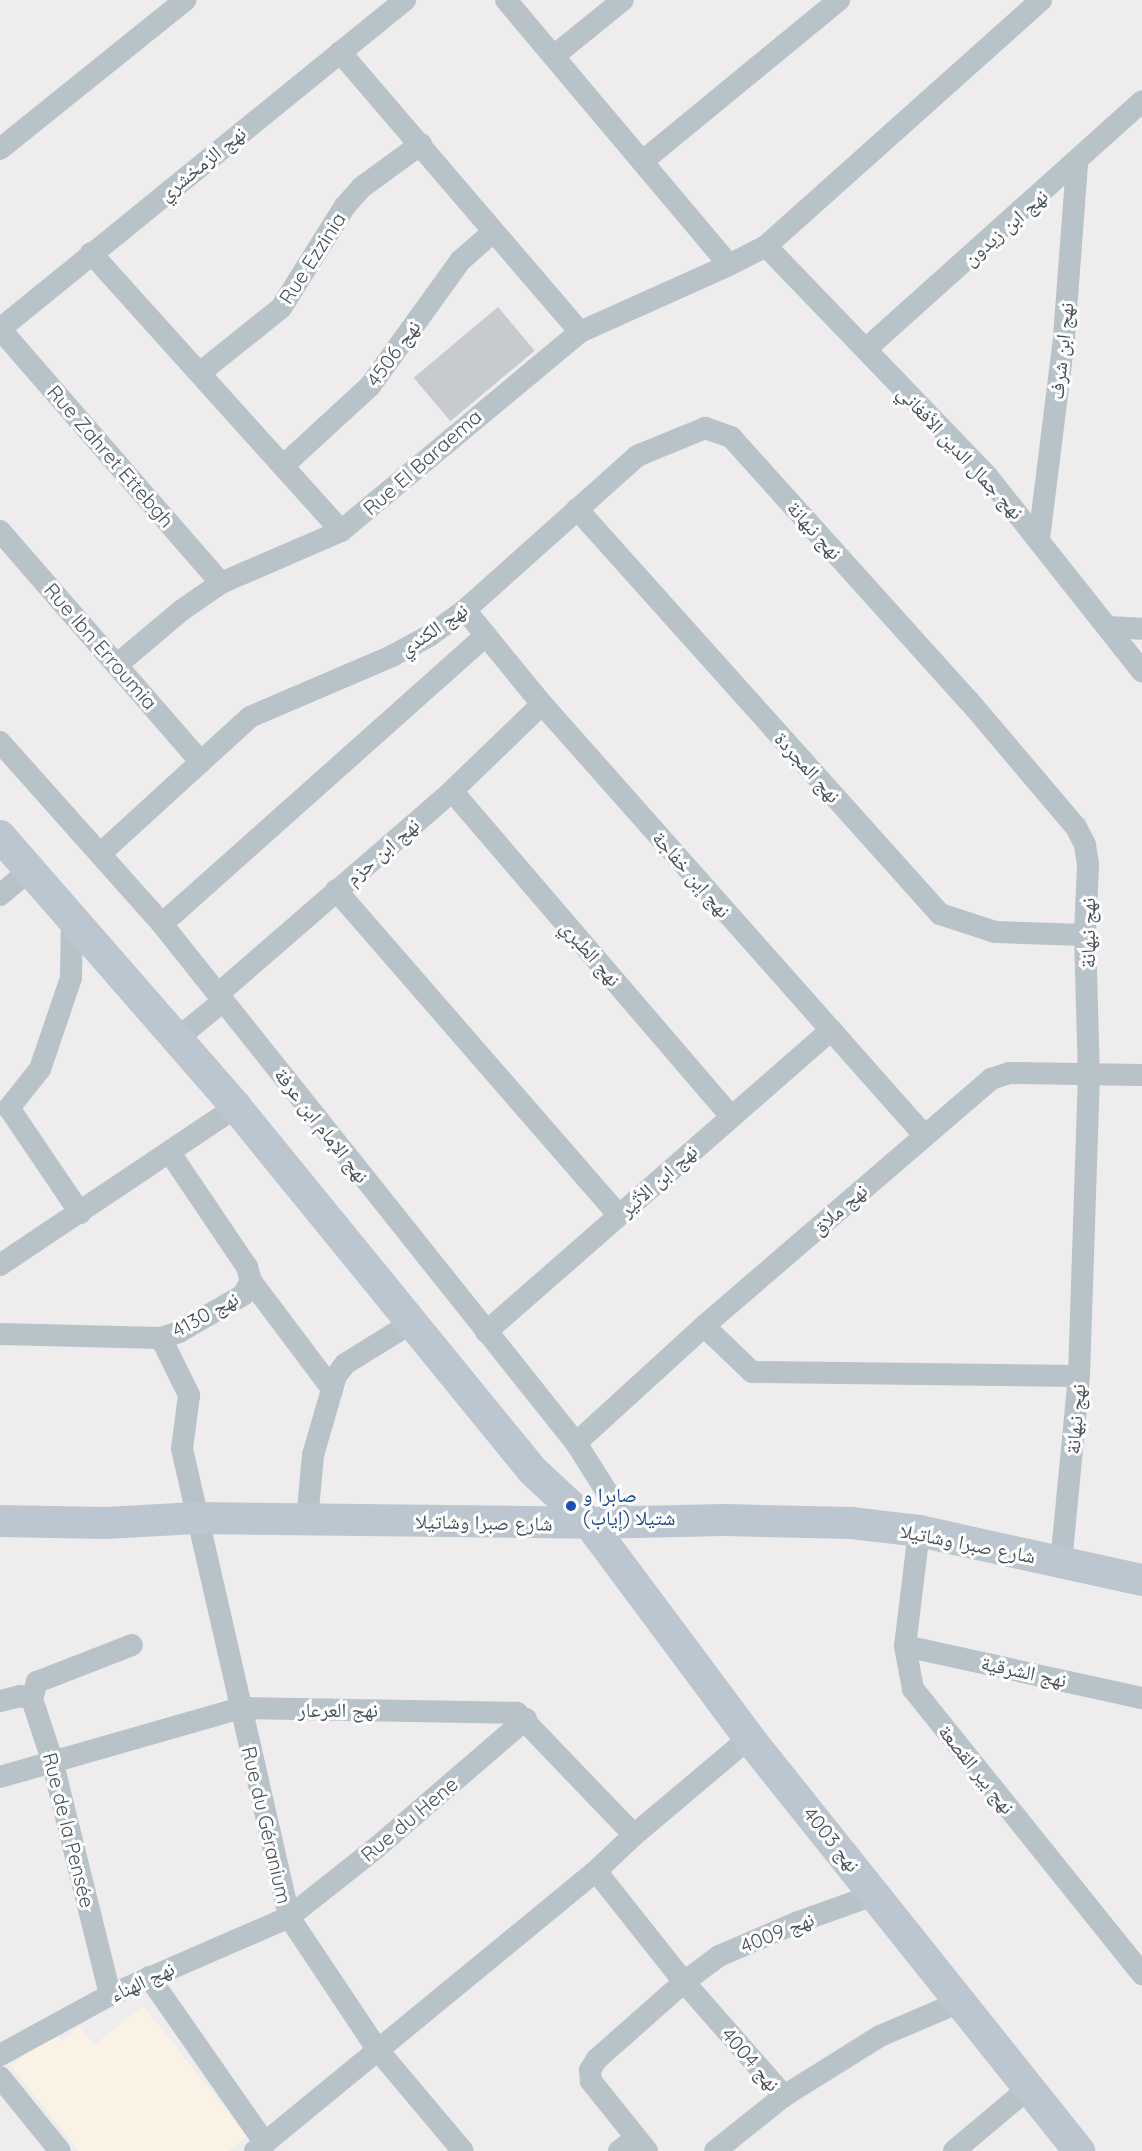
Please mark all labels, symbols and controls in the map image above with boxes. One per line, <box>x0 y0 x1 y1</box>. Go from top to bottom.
street label: نهج الزمخشري <box>154 121 250 205</box>
street label: نهج ابن زيدون <box>958 184 1052 270</box>
street label: Rue Ezzinia <box>274 208 350 308</box>
street label: نهج ابن شرف <box>1044 301 1078 401</box>
street label: نهج 4506 <box>361 315 425 391</box>
street label: Rue Zahret Ettebgh <box>43 380 179 532</box>
street label: نهج جمال الدين الأفغاني <box>893 380 1029 524</box>
street label: Rue El Baraema <box>358 404 486 520</box>
street label: نهج نبهانة <box>783 496 847 564</box>
street label: Rue Ibn Erroumia <box>39 578 163 714</box>
street label: نهج الكندي <box>394 597 472 661</box>
street label: نهج المجردة <box>770 727 846 807</box>
street label: نهج ابن حزم <box>340 812 424 890</box>
street label: نهج إبن خفاجة <box>648 826 736 922</box>
street label: نهج نبهانة <box>1075 898 1099 968</box>
street label: نهج الطبري <box>556 915 626 991</box>
street label: نهج الإمام ابن عرفة <box>270 1063 374 1187</box>
street label: نهج ابن الأثير <box>614 1139 702 1221</box>
street label: نهج ملاق <box>806 1178 872 1240</box>
street label: نهج 4130 <box>168 1286 242 1342</box>
street label: نهج نبهانة <box>1060 1383 1090 1455</box>
place label: صابرا و شتيلا (إياب) <box>583 1482 675 1529</box>
marker: صابرا و شتيلا (إياب) <box>564 1499 578 1513</box>
street label: شارع صبرا وشاتيلا <box>415 1509 553 1535</box>
street label: شارع صبرا وشاتيلا <box>898 1518 1038 1568</box>
street label: نهج الشرقية <box>979 1650 1069 1692</box>
street label: نهج العرعار <box>298 1697 378 1721</box>
street label: نهج بير القصعة <box>934 1720 1020 1818</box>
street label: Rue du Géranium <box>237 1744 297 1906</box>
street label: Rue de la Pensée <box>38 1750 100 1910</box>
street label: Rue du Hene <box>356 1772 462 1866</box>
street label: نهج 4003 <box>799 1802 865 1876</box>
street label: نهج 4009 <box>737 1906 817 1958</box>
street label: نهج الهناء <box>106 1956 178 2006</box>
street label: نهج 4004 <box>717 2022 785 2096</box>

